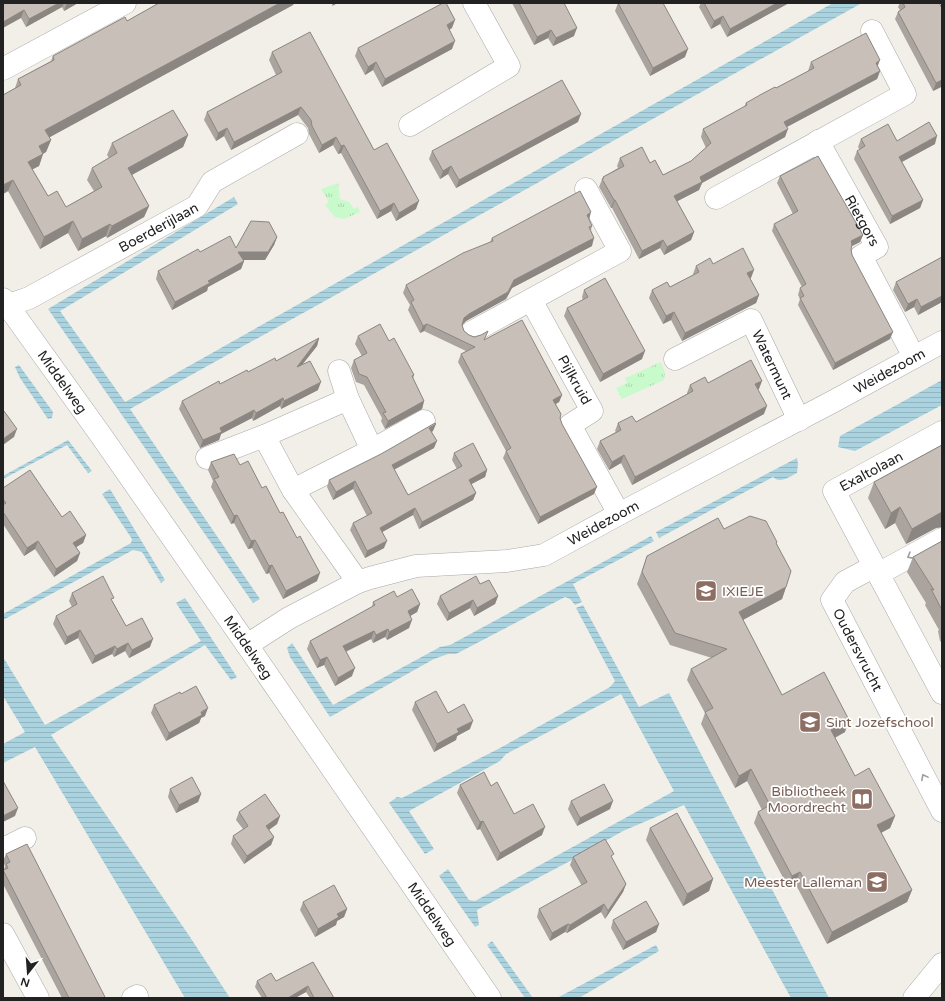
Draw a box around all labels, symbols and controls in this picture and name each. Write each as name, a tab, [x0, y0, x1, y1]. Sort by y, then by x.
street label: Rietgors	[841, 192, 883, 250]
street label: Boerderijlaan	[116, 199, 201, 256]
street label: Watermunt	[748, 327, 796, 403]
street label: Weidezoom	[851, 345, 928, 398]
street label: Middelweg	[34, 347, 91, 417]
street label: Pijlkruid	[554, 352, 595, 408]
street label: Exaltolaan	[837, 448, 906, 495]
street label: Weidezoom	[565, 497, 642, 549]
one-way arrow	[907, 552, 914, 559]
school or university icon: IXIEJE	[693, 578, 719, 604]
place label: IXIEJE	[722, 583, 764, 600]
street label: Oudersvrucht	[829, 606, 886, 695]
street label: Middelweg	[220, 612, 276, 683]
school or university icon: Sint Jozefschool	[797, 709, 823, 735]
place label: Sint Jozefschool	[826, 714, 934, 731]
one-way arrow	[921, 773, 929, 781]
place label: Bibliotheek Moordrecht	[767, 783, 847, 816]
library icon: Bibliotheek Moordrecht	[849, 786, 875, 812]
school or university icon: Meester Lalleman	[864, 869, 890, 895]
place label: Meester Lalleman	[744, 874, 862, 891]
street label: Middelweg	[404, 879, 460, 950]
north arrow	[8, 953, 48, 993]
text: N	[19, 975, 31, 990]

